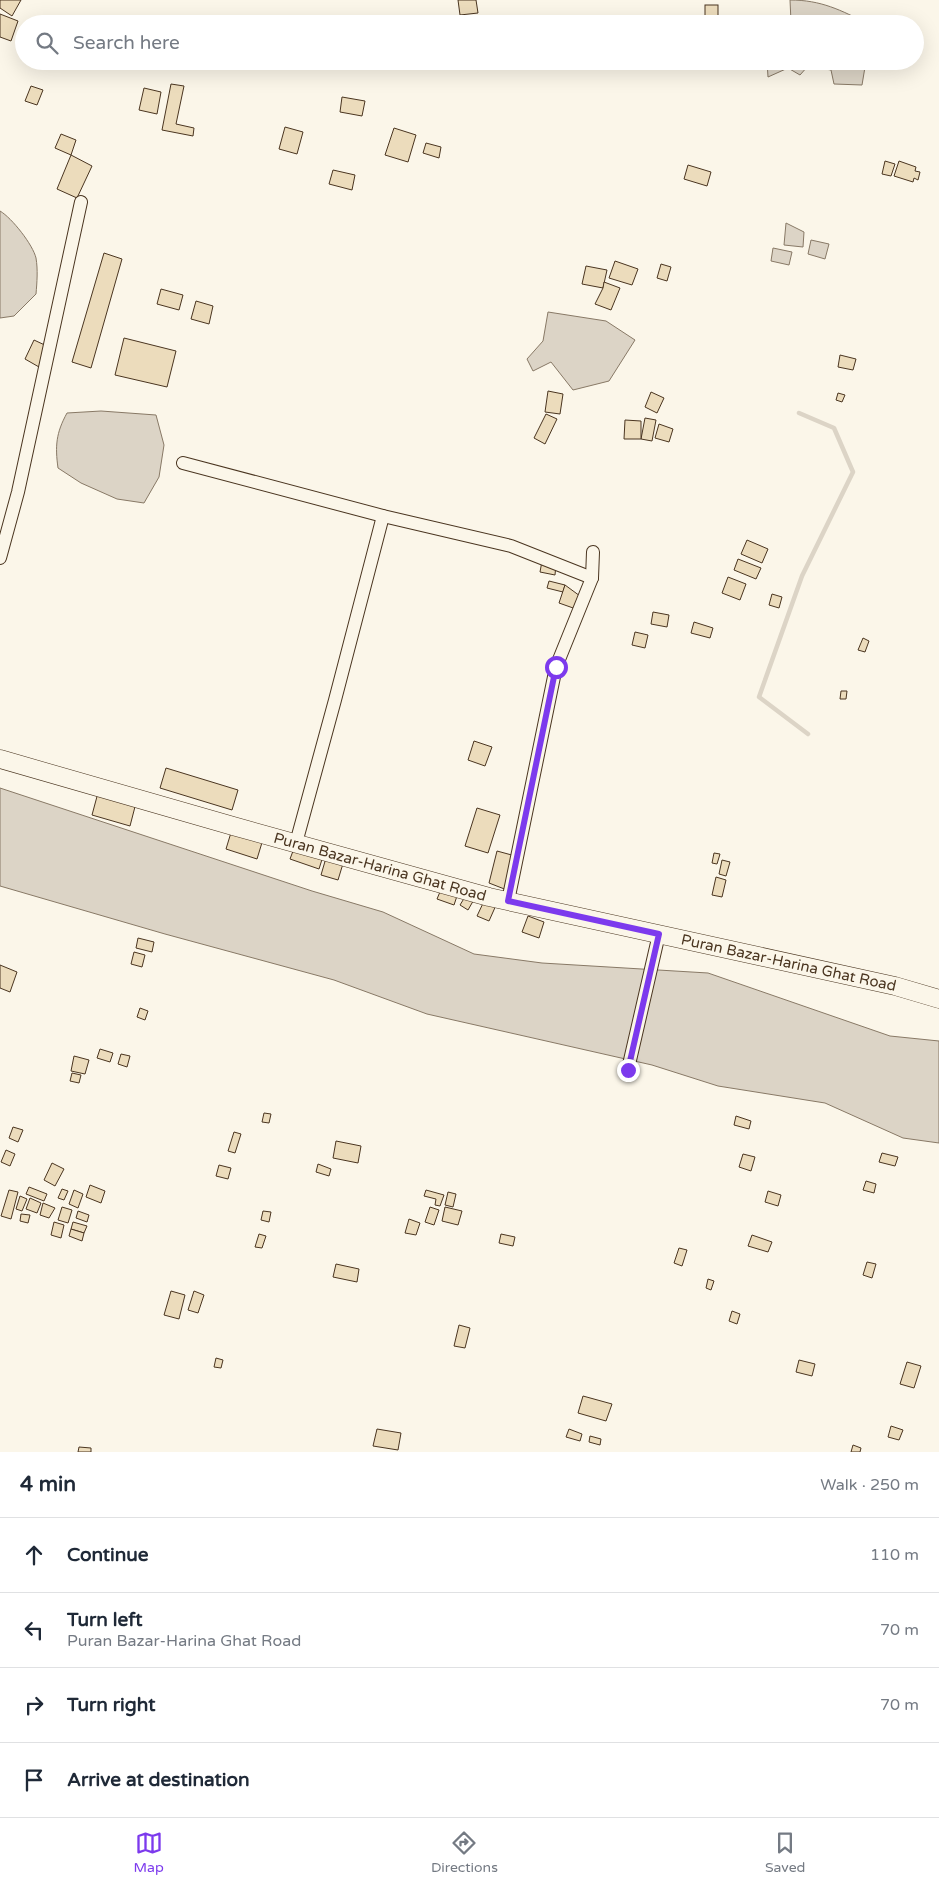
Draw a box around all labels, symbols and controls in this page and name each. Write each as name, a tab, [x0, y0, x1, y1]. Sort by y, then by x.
search box	[15, 15, 924, 70]
icon: search	[33, 29, 61, 57]
text: Search here	[73, 32, 180, 54]
route start	[545, 656, 568, 679]
street label: Puran Bazar-Harina Ghat Road	[272, 829, 488, 905]
street label: Puran Bazar-Harina Ghat Road	[679, 930, 898, 995]
route end	[617, 1059, 640, 1082]
text: 4 min	[20, 1472, 76, 1497]
text: Walk · 250 m	[820, 1475, 919, 1495]
icon: ahead	[20, 1541, 48, 1569]
text: Continue	[67, 1544, 149, 1566]
text: 110 m	[870, 1545, 919, 1565]
text: Turn left	[67, 1609, 143, 1631]
icon: left	[20, 1616, 48, 1644]
text: 70 m	[880, 1620, 919, 1640]
text: Puran Bazar-Harina Ghat Road	[67, 1631, 301, 1651]
icon: right	[20, 1691, 48, 1719]
text: Turn right	[67, 1694, 155, 1716]
text: 70 m	[880, 1695, 919, 1715]
icon: arrive	[20, 1766, 48, 1794]
text: Arrive at destination	[67, 1769, 250, 1791]
tab: Map	[134, 1829, 164, 1876]
tab: Directions	[431, 1829, 498, 1876]
tab: Saved	[765, 1829, 805, 1876]

